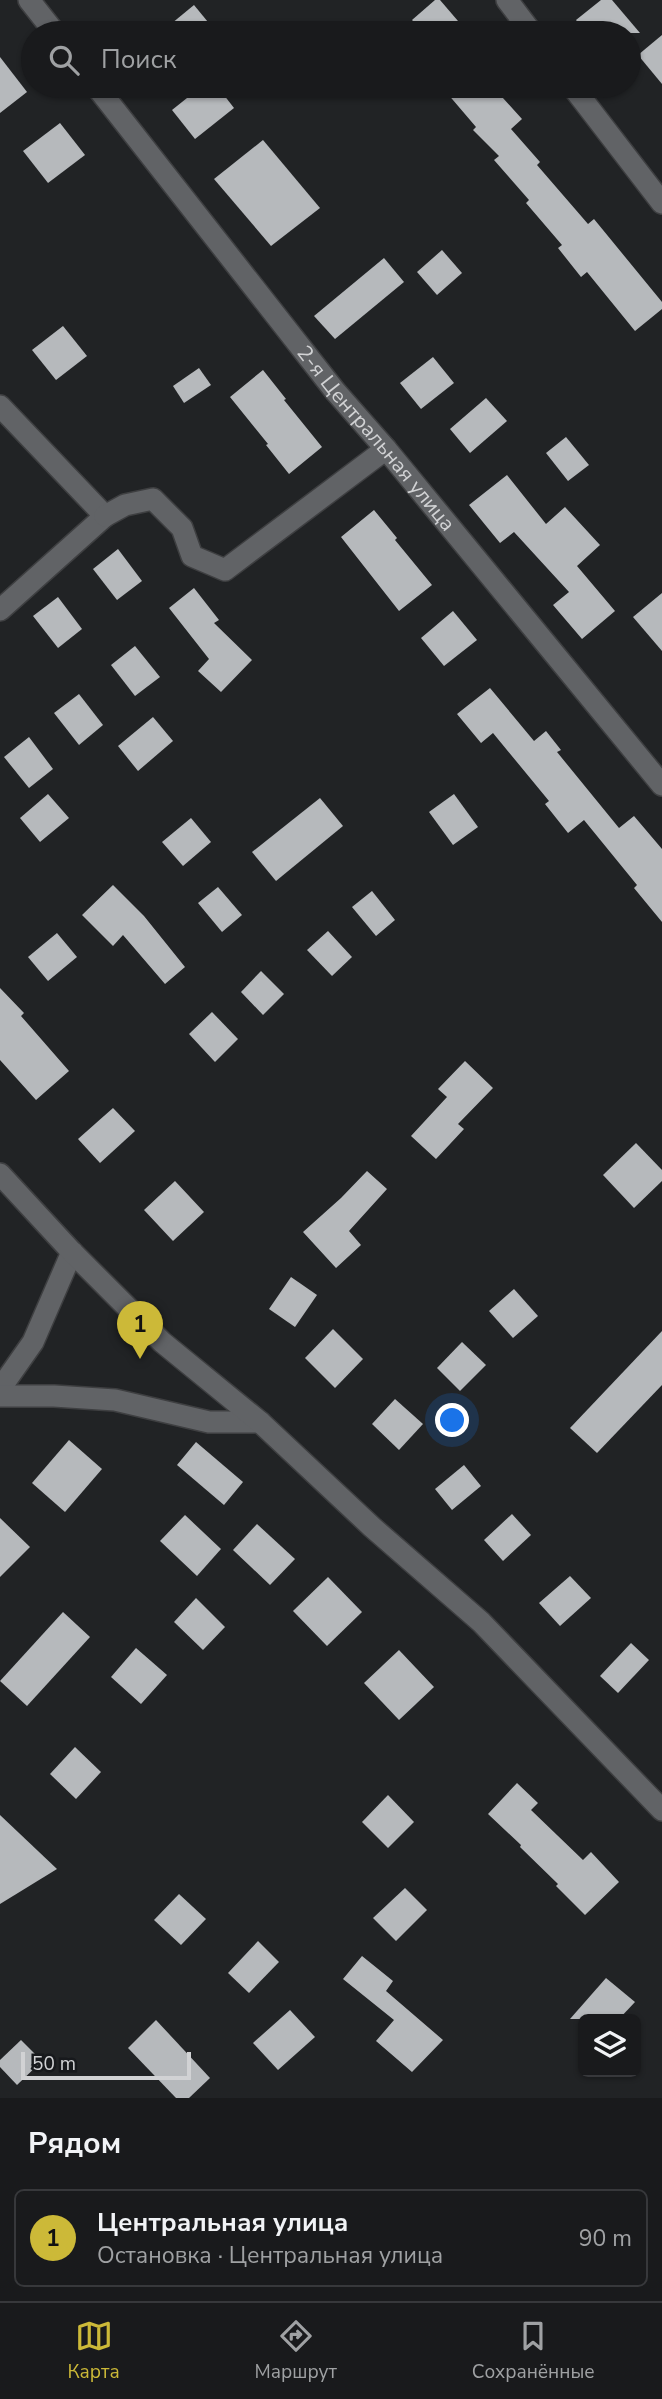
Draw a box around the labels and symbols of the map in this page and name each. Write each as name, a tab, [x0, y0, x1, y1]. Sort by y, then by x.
street label: 2-я Центральная улица	[290, 339, 462, 537]
pin: 1	[117, 1301, 163, 1359]
your location	[435, 1403, 469, 1437]
scale bar	[21, 2049, 191, 2081]

